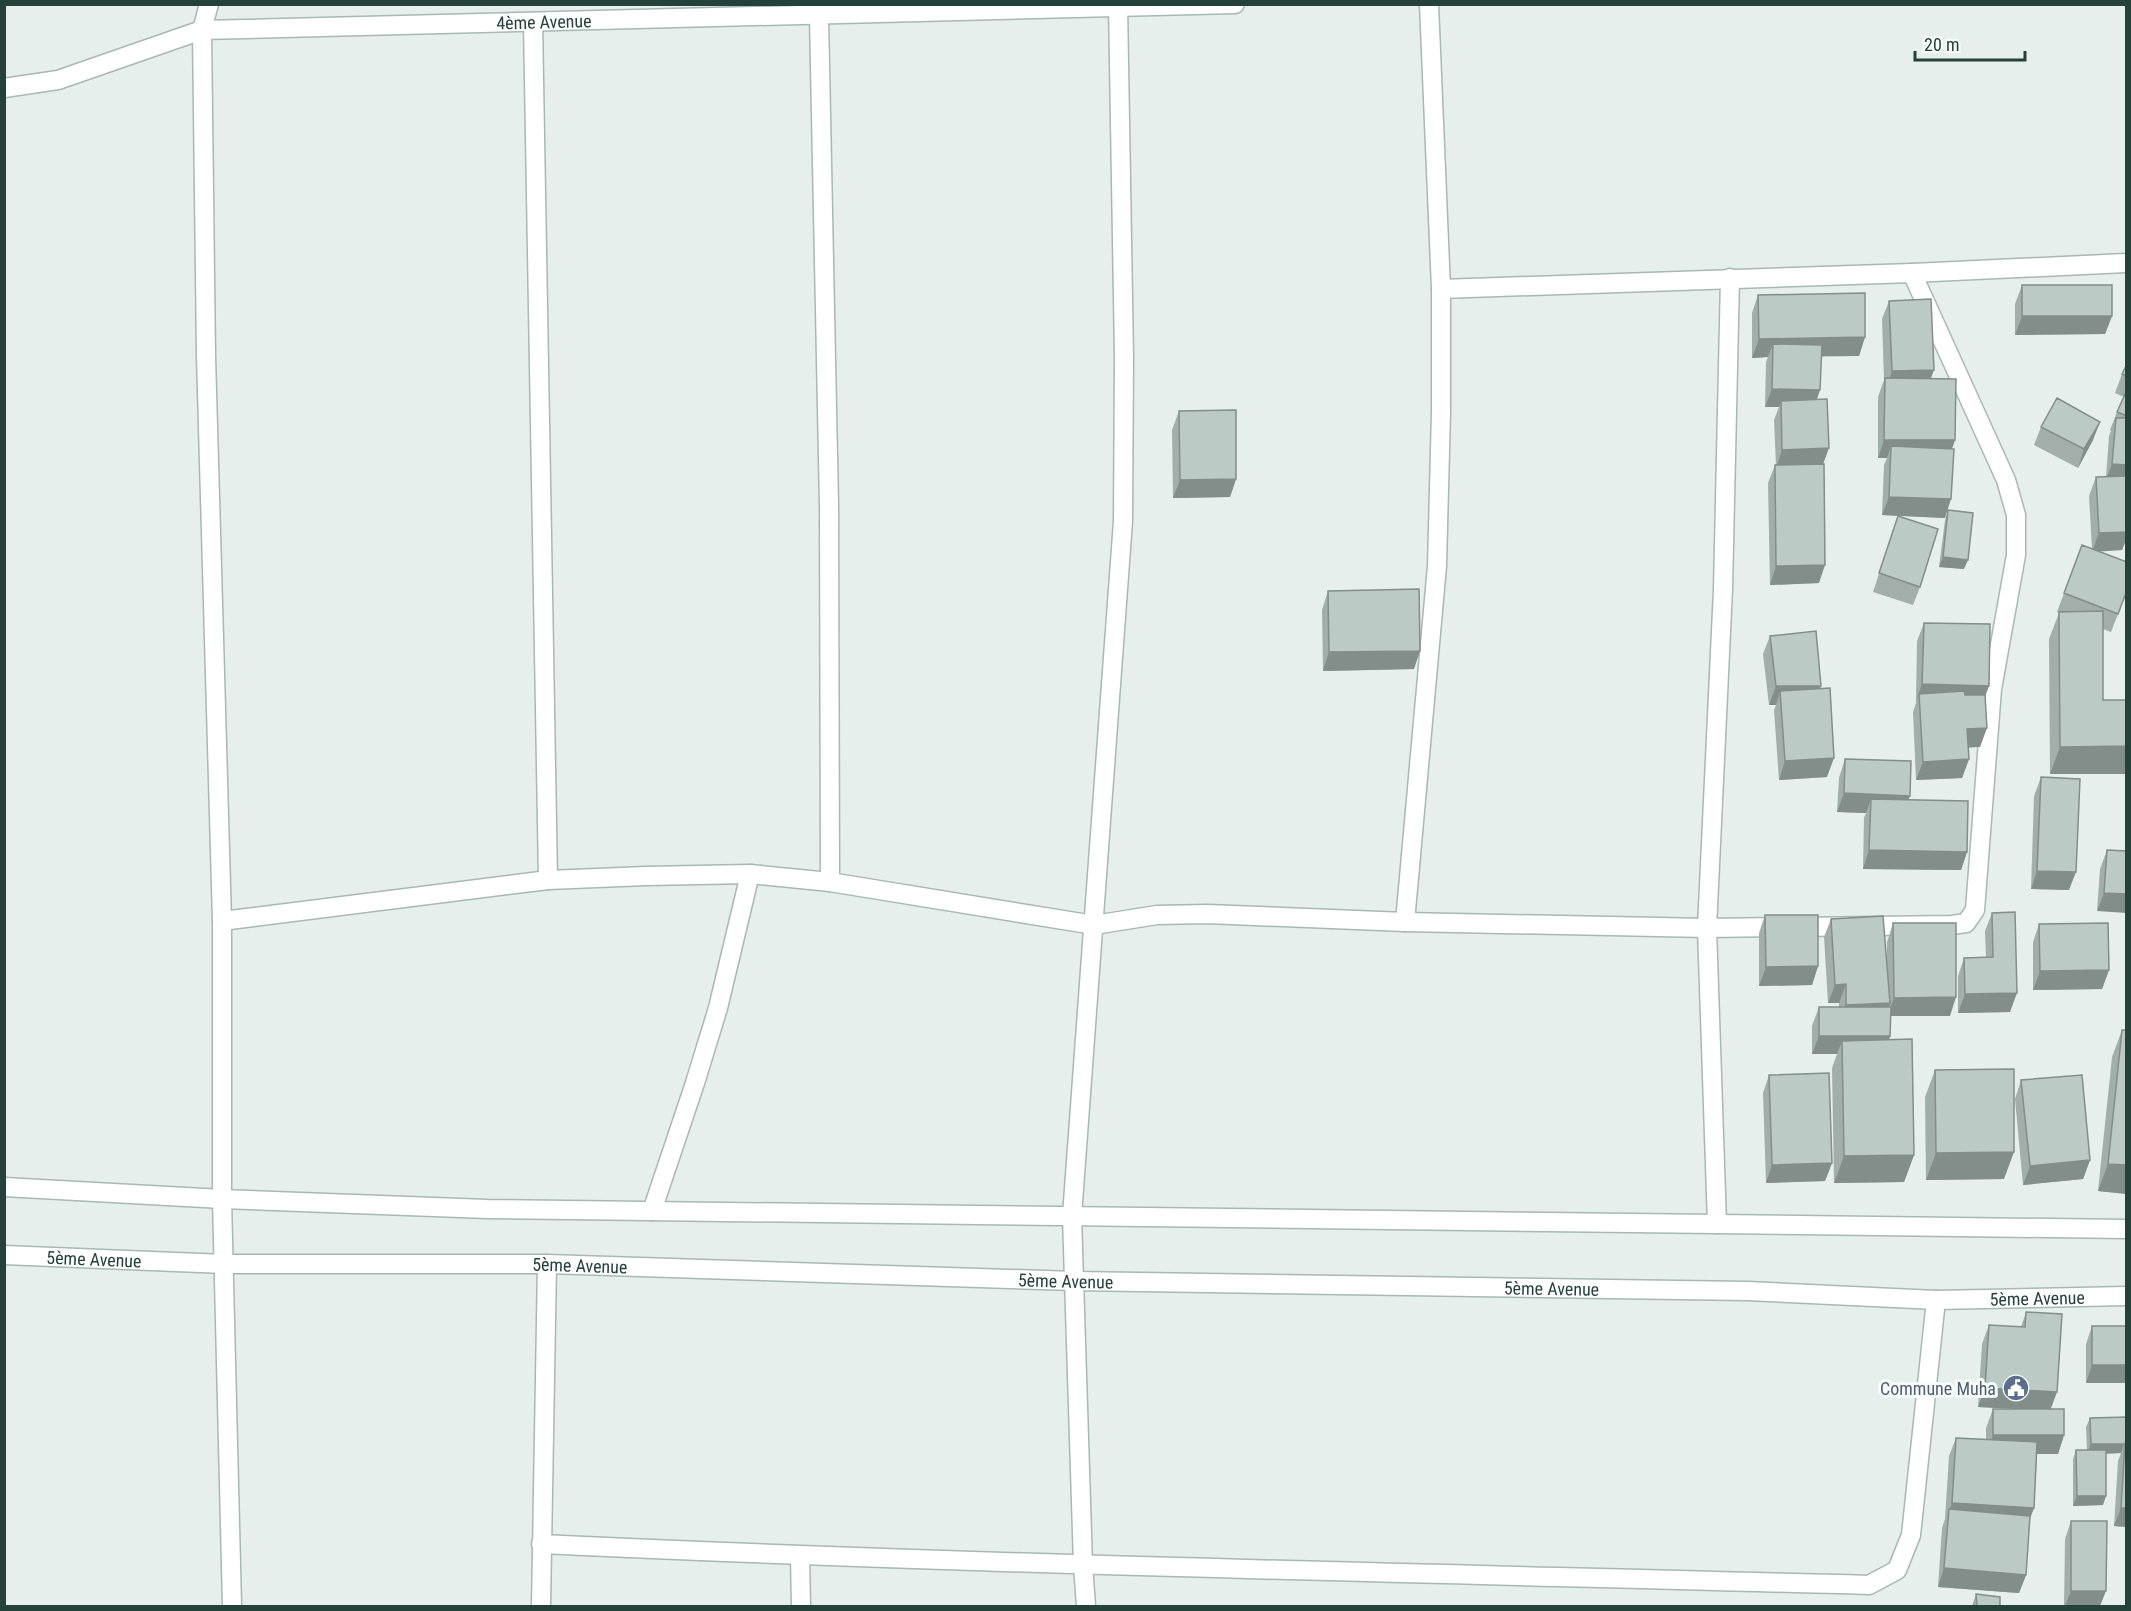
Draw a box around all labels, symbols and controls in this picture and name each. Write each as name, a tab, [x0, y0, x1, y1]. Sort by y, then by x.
street label: 4ème Avenue	[496, 10, 592, 33]
scale bar	[1915, 24, 2024, 62]
text: 20 m	[1924, 34, 1959, 55]
street label: 5ème Avenue	[46, 1246, 142, 1271]
street label: 5ème Avenue	[532, 1254, 628, 1277]
street label: 5ème Avenue	[1018, 1269, 1113, 1292]
street label: 5ème Avenue	[1504, 1277, 1599, 1299]
street label: 5ème Avenue	[1989, 1286, 2085, 1309]
public building icon: Commune Muha	[2001, 1373, 2031, 1403]
place label: Commune Muha	[1880, 1378, 1996, 1399]

